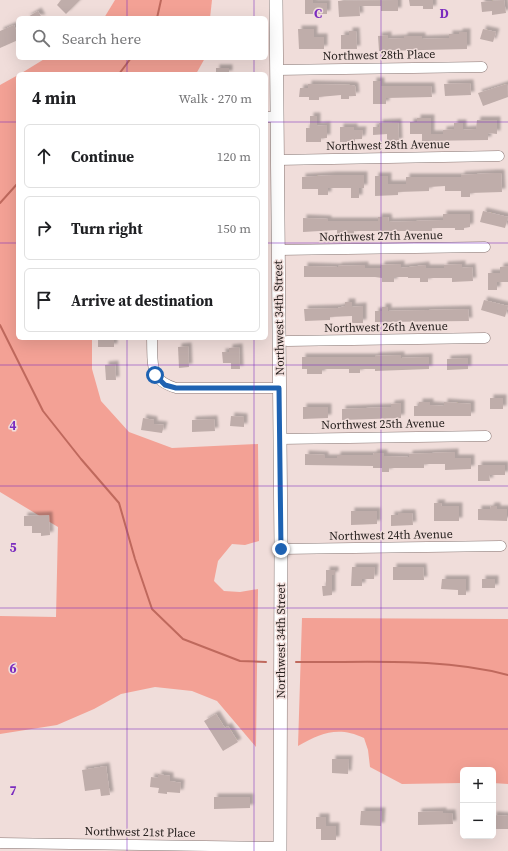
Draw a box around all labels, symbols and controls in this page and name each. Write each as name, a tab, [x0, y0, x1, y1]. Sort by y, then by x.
text: C	[314, 5, 322, 22]
text: D	[439, 5, 449, 22]
search box	[16, 16, 268, 60]
icon: search	[30, 27, 52, 49]
text: Search here	[62, 28, 141, 49]
street label: Northwest 28th Place	[322, 46, 436, 64]
text: 4 min	[32, 86, 76, 110]
text: Walk · 270 m	[179, 90, 252, 107]
street label: Northwest 28th Avenue	[326, 136, 450, 154]
icon: ahead	[33, 145, 55, 167]
text: Continue	[71, 146, 134, 167]
text: 120 m	[217, 148, 251, 165]
icon: right	[33, 217, 55, 239]
text: Turn right	[71, 218, 143, 239]
text: 150 m	[217, 220, 251, 237]
street label: Northwest 27th Avenue	[319, 227, 443, 245]
street label: Northwest 34th Street	[270, 260, 288, 376]
icon: arrive	[33, 289, 55, 311]
text: Arrive at destination	[71, 290, 213, 311]
street label: Northwest 26th Avenue	[324, 318, 448, 336]
route start	[146, 366, 164, 384]
street label: Northwest 25th Avenue	[321, 415, 445, 433]
text: 4	[9, 417, 17, 434]
street label: Northwest 24th Avenue	[329, 526, 453, 544]
text: 5	[9, 539, 17, 556]
route end	[272, 540, 290, 558]
street label: Northwest 34th Street	[273, 583, 289, 699]
text: 6	[9, 660, 17, 677]
map controls	[460, 767, 496, 839]
button: +	[460, 767, 496, 803]
text: 7	[9, 782, 17, 799]
button: −	[460, 803, 496, 839]
street label: Northwest 21st Place	[84, 823, 196, 841]

